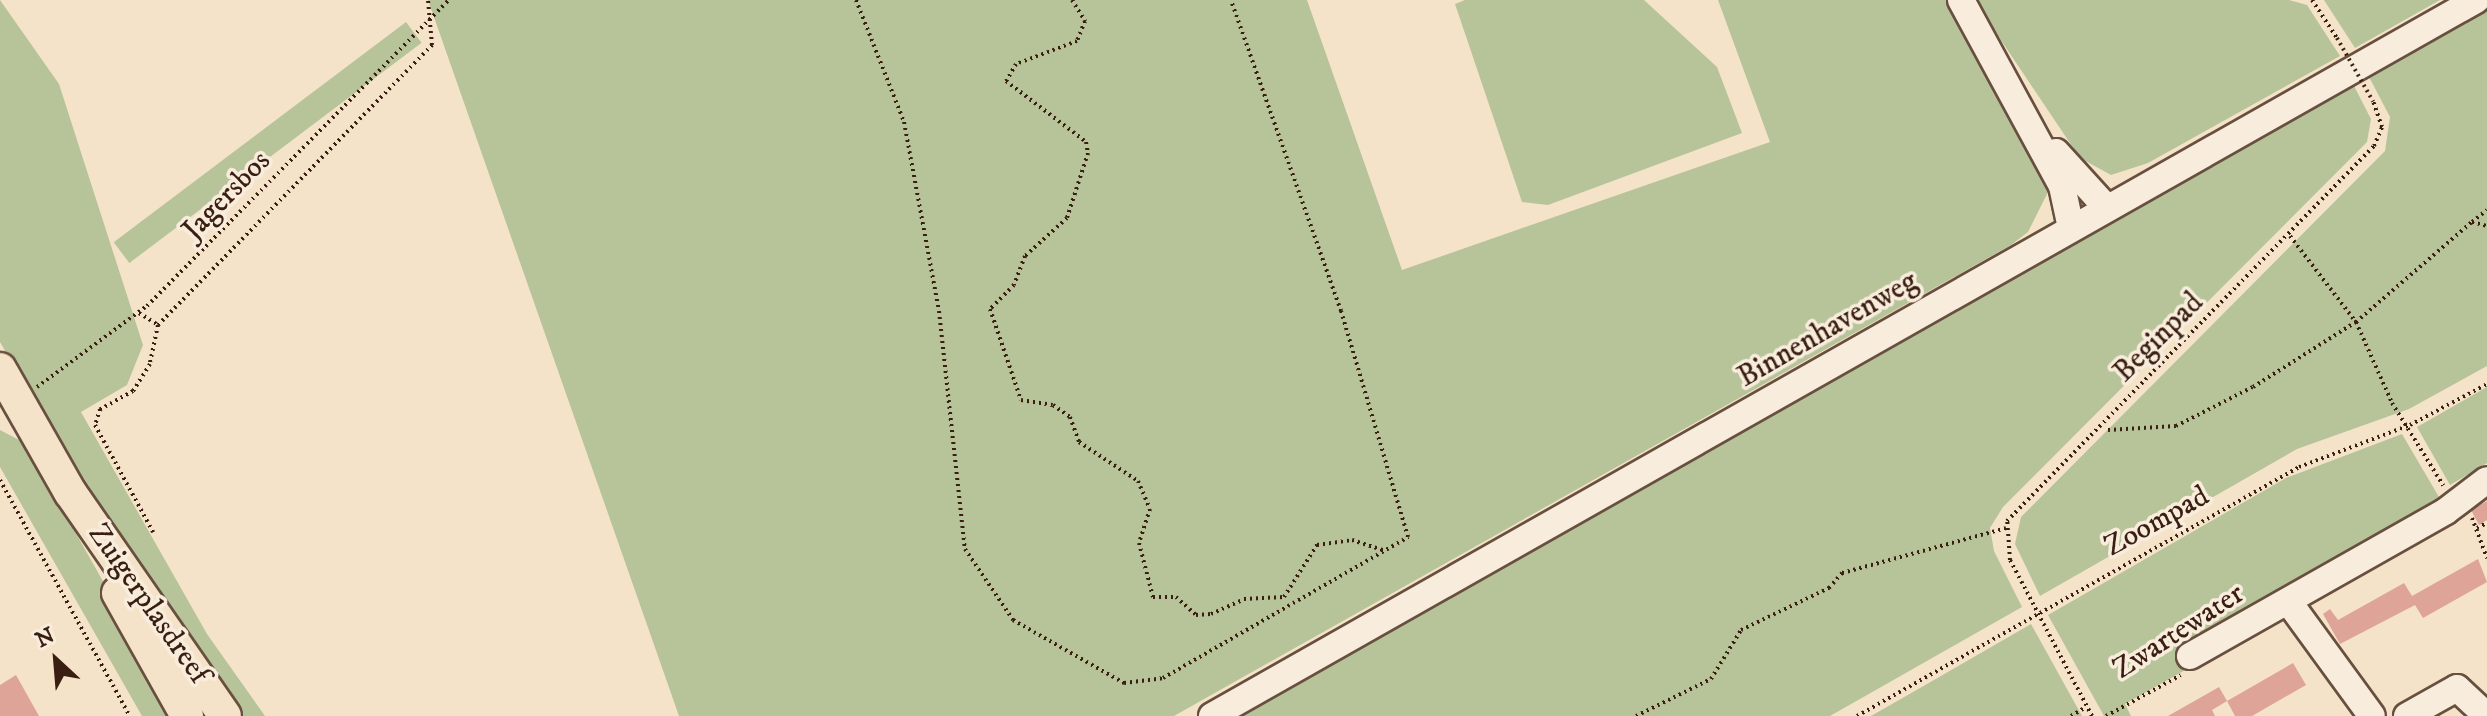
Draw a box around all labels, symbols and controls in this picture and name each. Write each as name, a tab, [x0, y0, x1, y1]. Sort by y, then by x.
street label: Jagersbos	[176, 144, 278, 248]
street label: Binnenhavenweg	[1732, 264, 1924, 396]
street label: Beginpad	[2107, 286, 2211, 390]
street label: Zoompad	[2099, 479, 2215, 565]
street label: Zuigerplasdreef	[80, 517, 216, 691]
street label: Zwartewater	[2107, 576, 2251, 688]
north arrow	[16, 620, 96, 700]
text: N	[31, 622, 59, 654]

